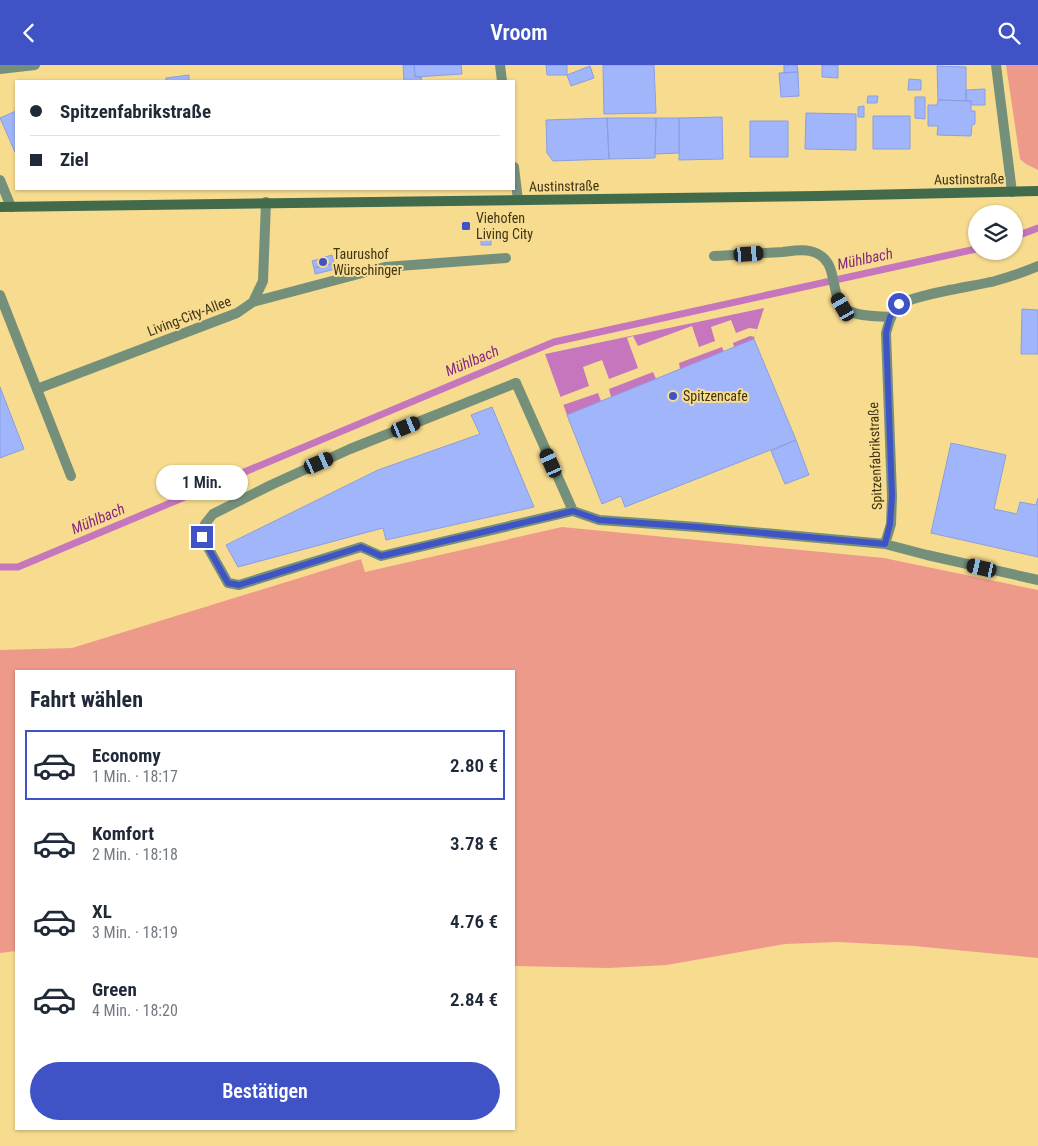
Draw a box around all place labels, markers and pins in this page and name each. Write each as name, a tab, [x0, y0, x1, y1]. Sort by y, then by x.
place label: Viehofen Living City	[476, 210, 533, 242]
marker: Viehofen Living City	[460, 220, 472, 232]
place label: Taurushof Würschinger	[333, 246, 402, 278]
marker: Taurushof Würschinger	[317, 256, 329, 268]
place label: Spitzencafe	[683, 388, 748, 404]
marker: Spitzencafe	[667, 390, 679, 402]

